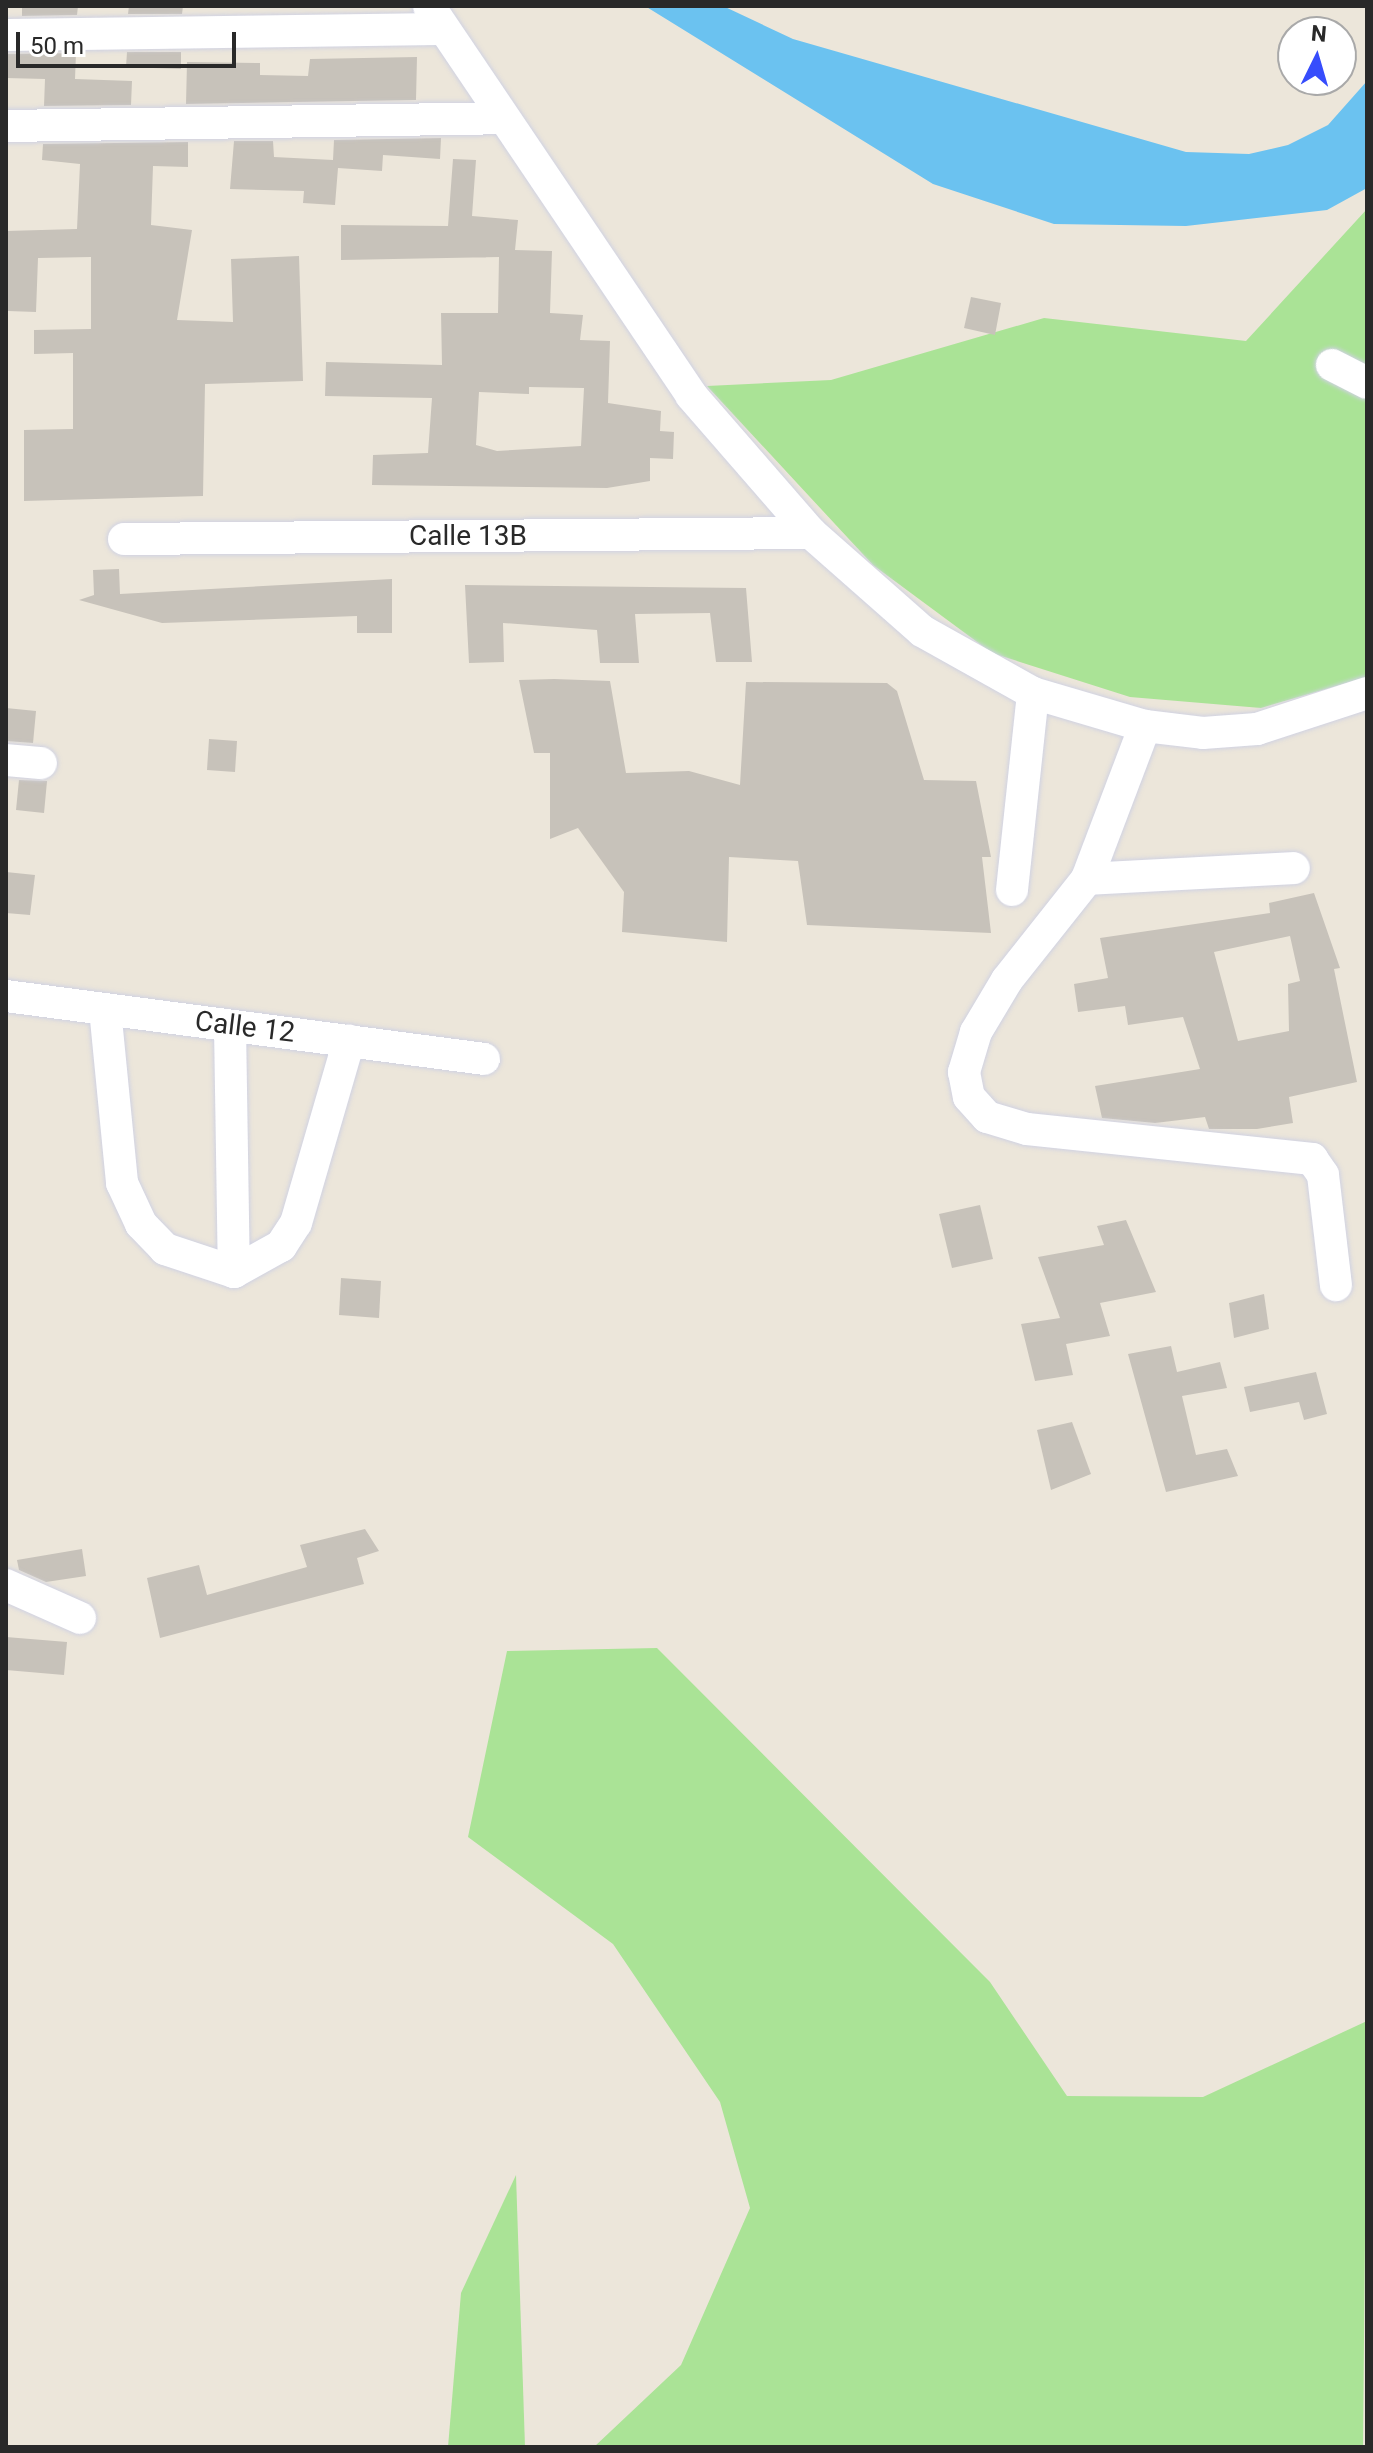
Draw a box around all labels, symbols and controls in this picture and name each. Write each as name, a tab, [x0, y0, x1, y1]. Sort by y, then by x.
scale bar	[20, 16, 240, 66]
north arrow	[1277, 16, 1357, 96]
text: N	[1310, 20, 1328, 47]
text: 50 m	[30, 32, 84, 60]
street label: Calle 13B	[409, 519, 527, 553]
street label: Calle 12	[193, 1004, 297, 1050]

